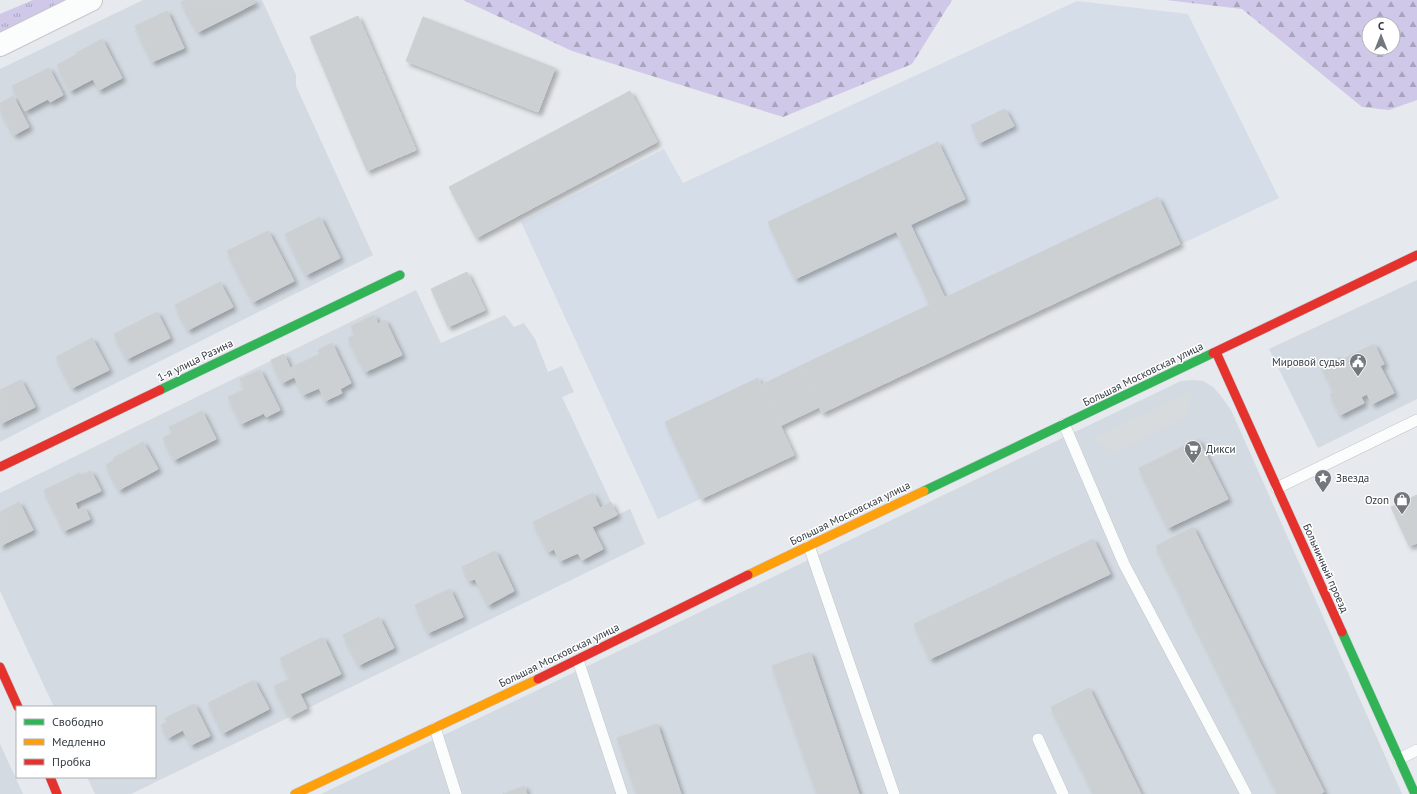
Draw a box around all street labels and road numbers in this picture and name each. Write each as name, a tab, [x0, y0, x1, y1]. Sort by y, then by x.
street label: 1-я улица Разина	[155, 336, 235, 384]
street label: Большая Московская улица	[1081, 339, 1205, 409]
street label: Большая Московская улица	[788, 478, 912, 548]
street label: Больничный проезд	[1300, 521, 1352, 615]
street label: Большая Московская улица	[497, 620, 621, 690]

